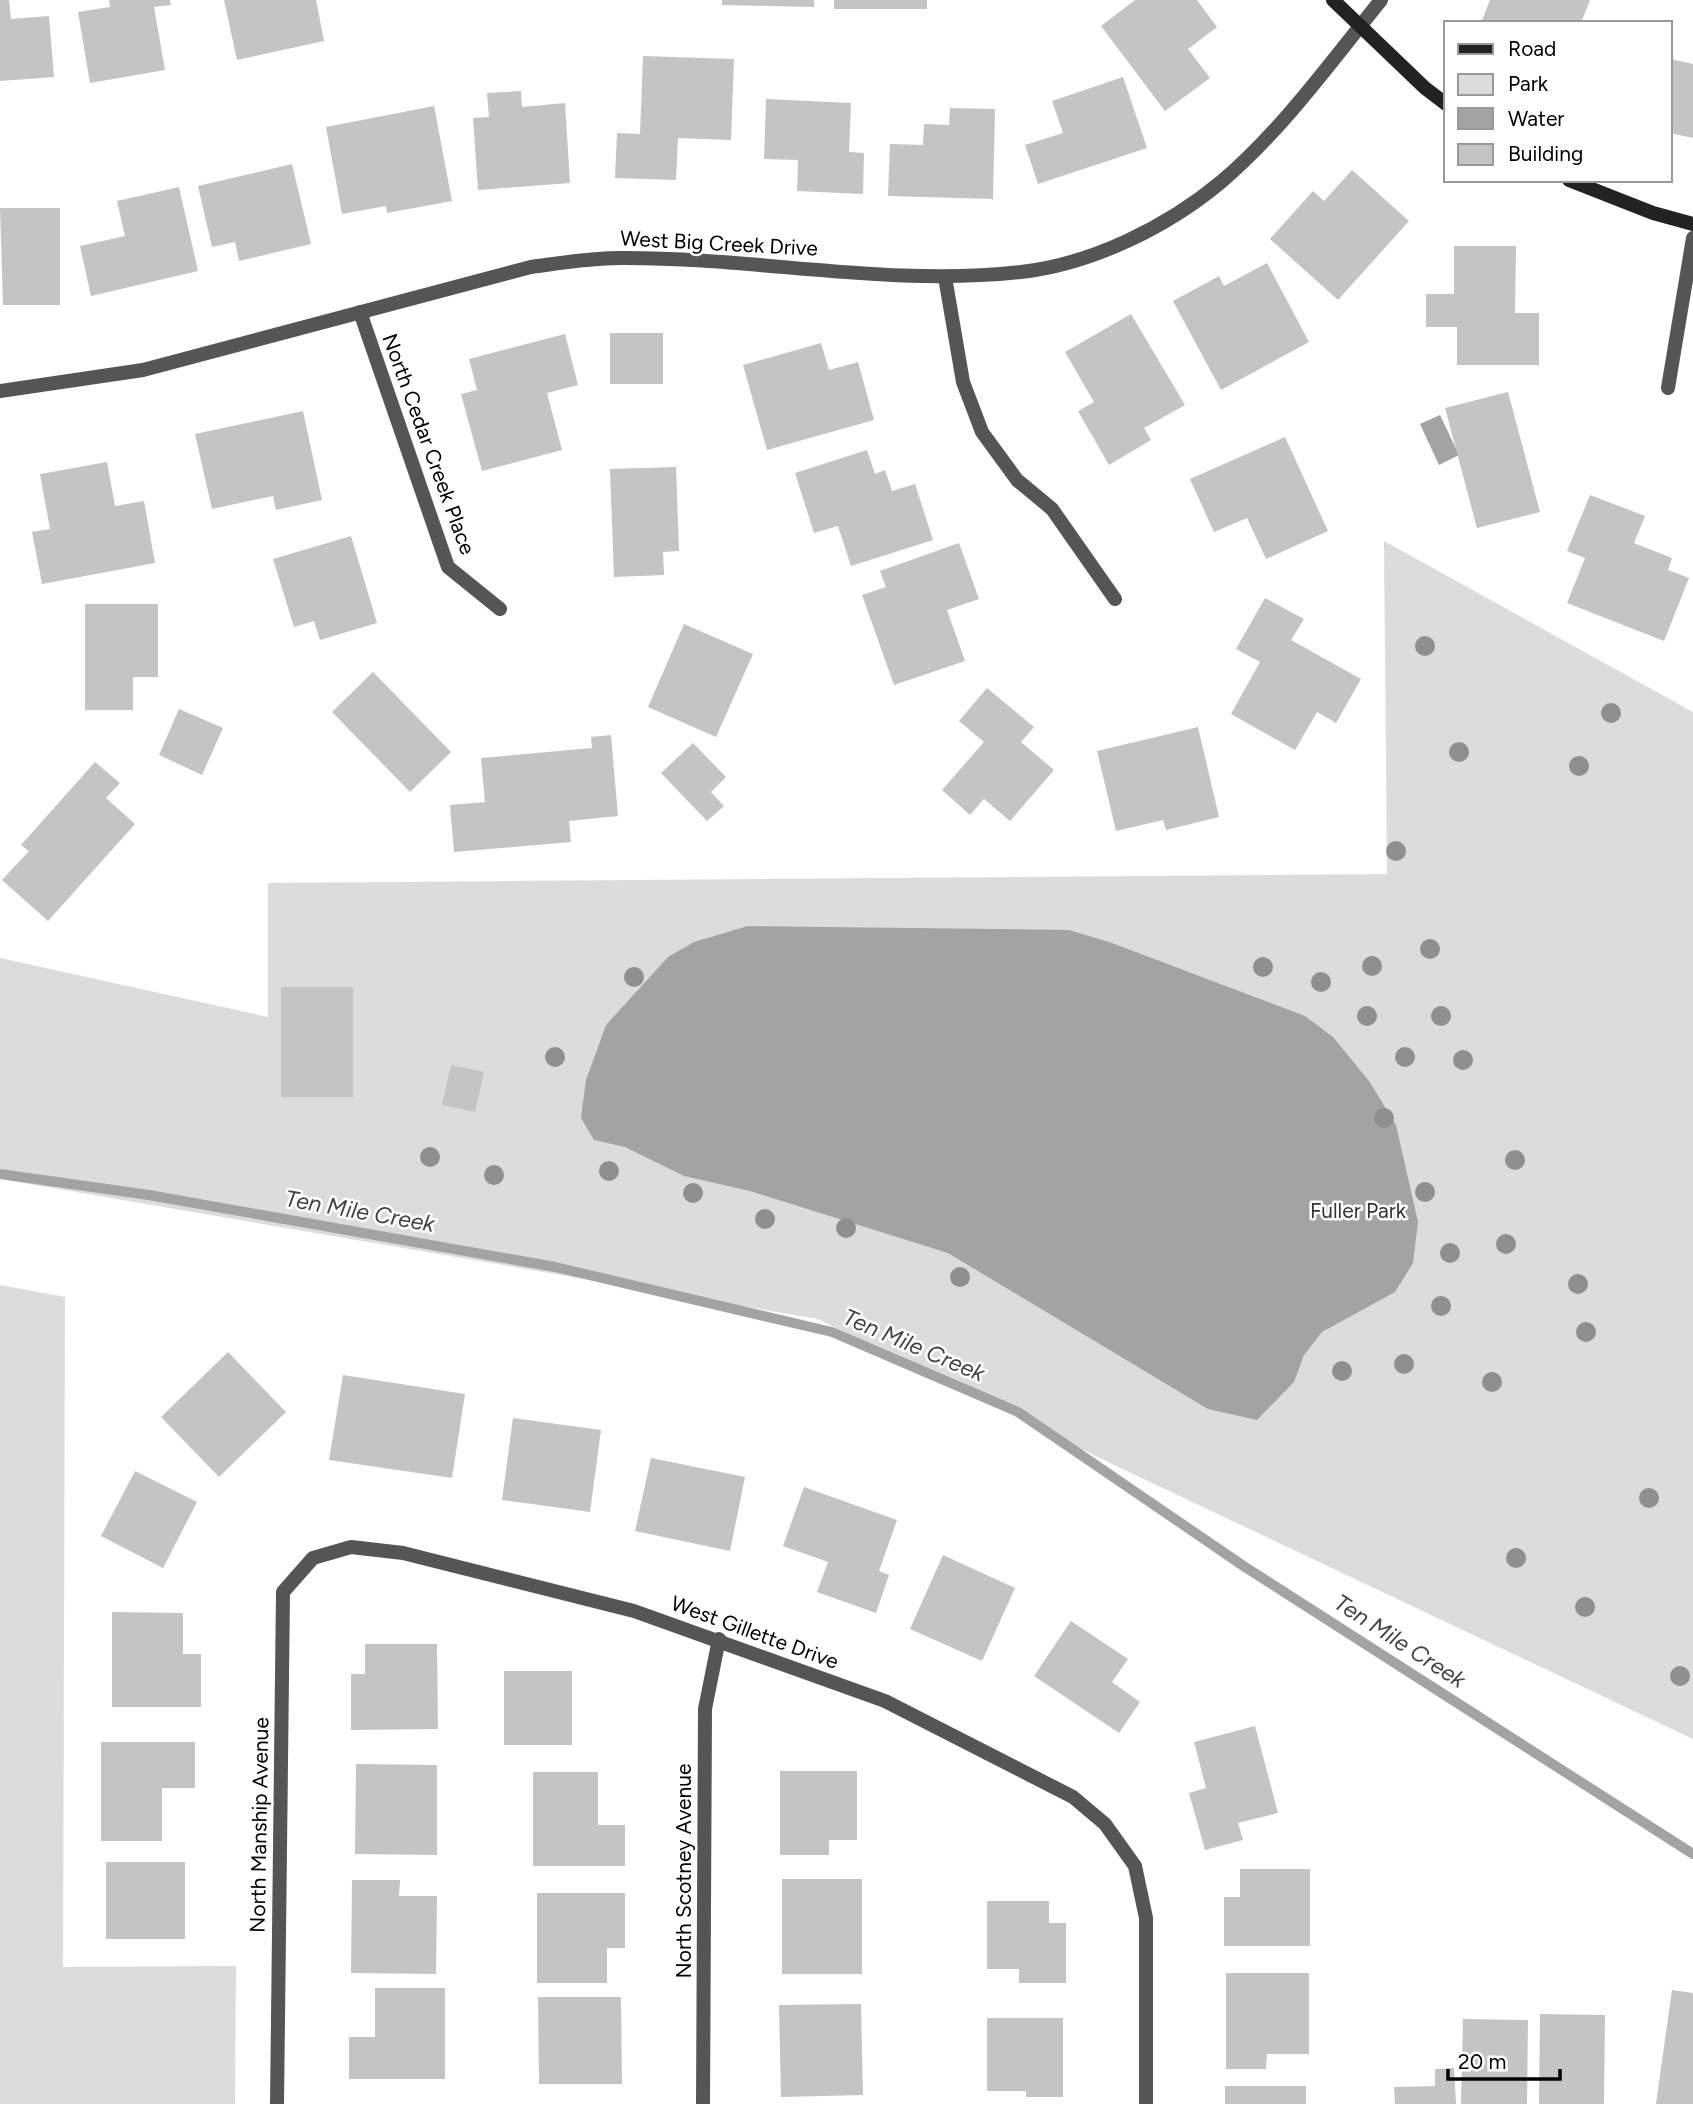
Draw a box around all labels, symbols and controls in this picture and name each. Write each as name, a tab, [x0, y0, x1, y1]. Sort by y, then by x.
legend	[1444, 21, 1672, 182]
text: Road	[1508, 36, 1556, 61]
text: Park	[1508, 71, 1549, 96]
text: Water	[1508, 106, 1564, 131]
text: Building	[1508, 141, 1583, 166]
street label: West Big Creek Drive	[619, 225, 819, 261]
street label: North Cedar Creek Place	[377, 330, 481, 558]
water label: Ten Mile Creek	[283, 1184, 438, 1238]
park label: Fuller Park	[1310, 1198, 1407, 1223]
water label: Ten Mile Creek	[839, 1303, 990, 1388]
water label: Ten Mile Creek	[1329, 1588, 1472, 1694]
street label: West Gillette Drive	[668, 1590, 842, 1674]
street label: North Manship Avenue	[245, 1717, 273, 1933]
street label: North Scotney Avenue	[671, 1764, 696, 1978]
scale bar	[1448, 2038, 1560, 2082]
text: 20 m	[1458, 2049, 1506, 2074]

